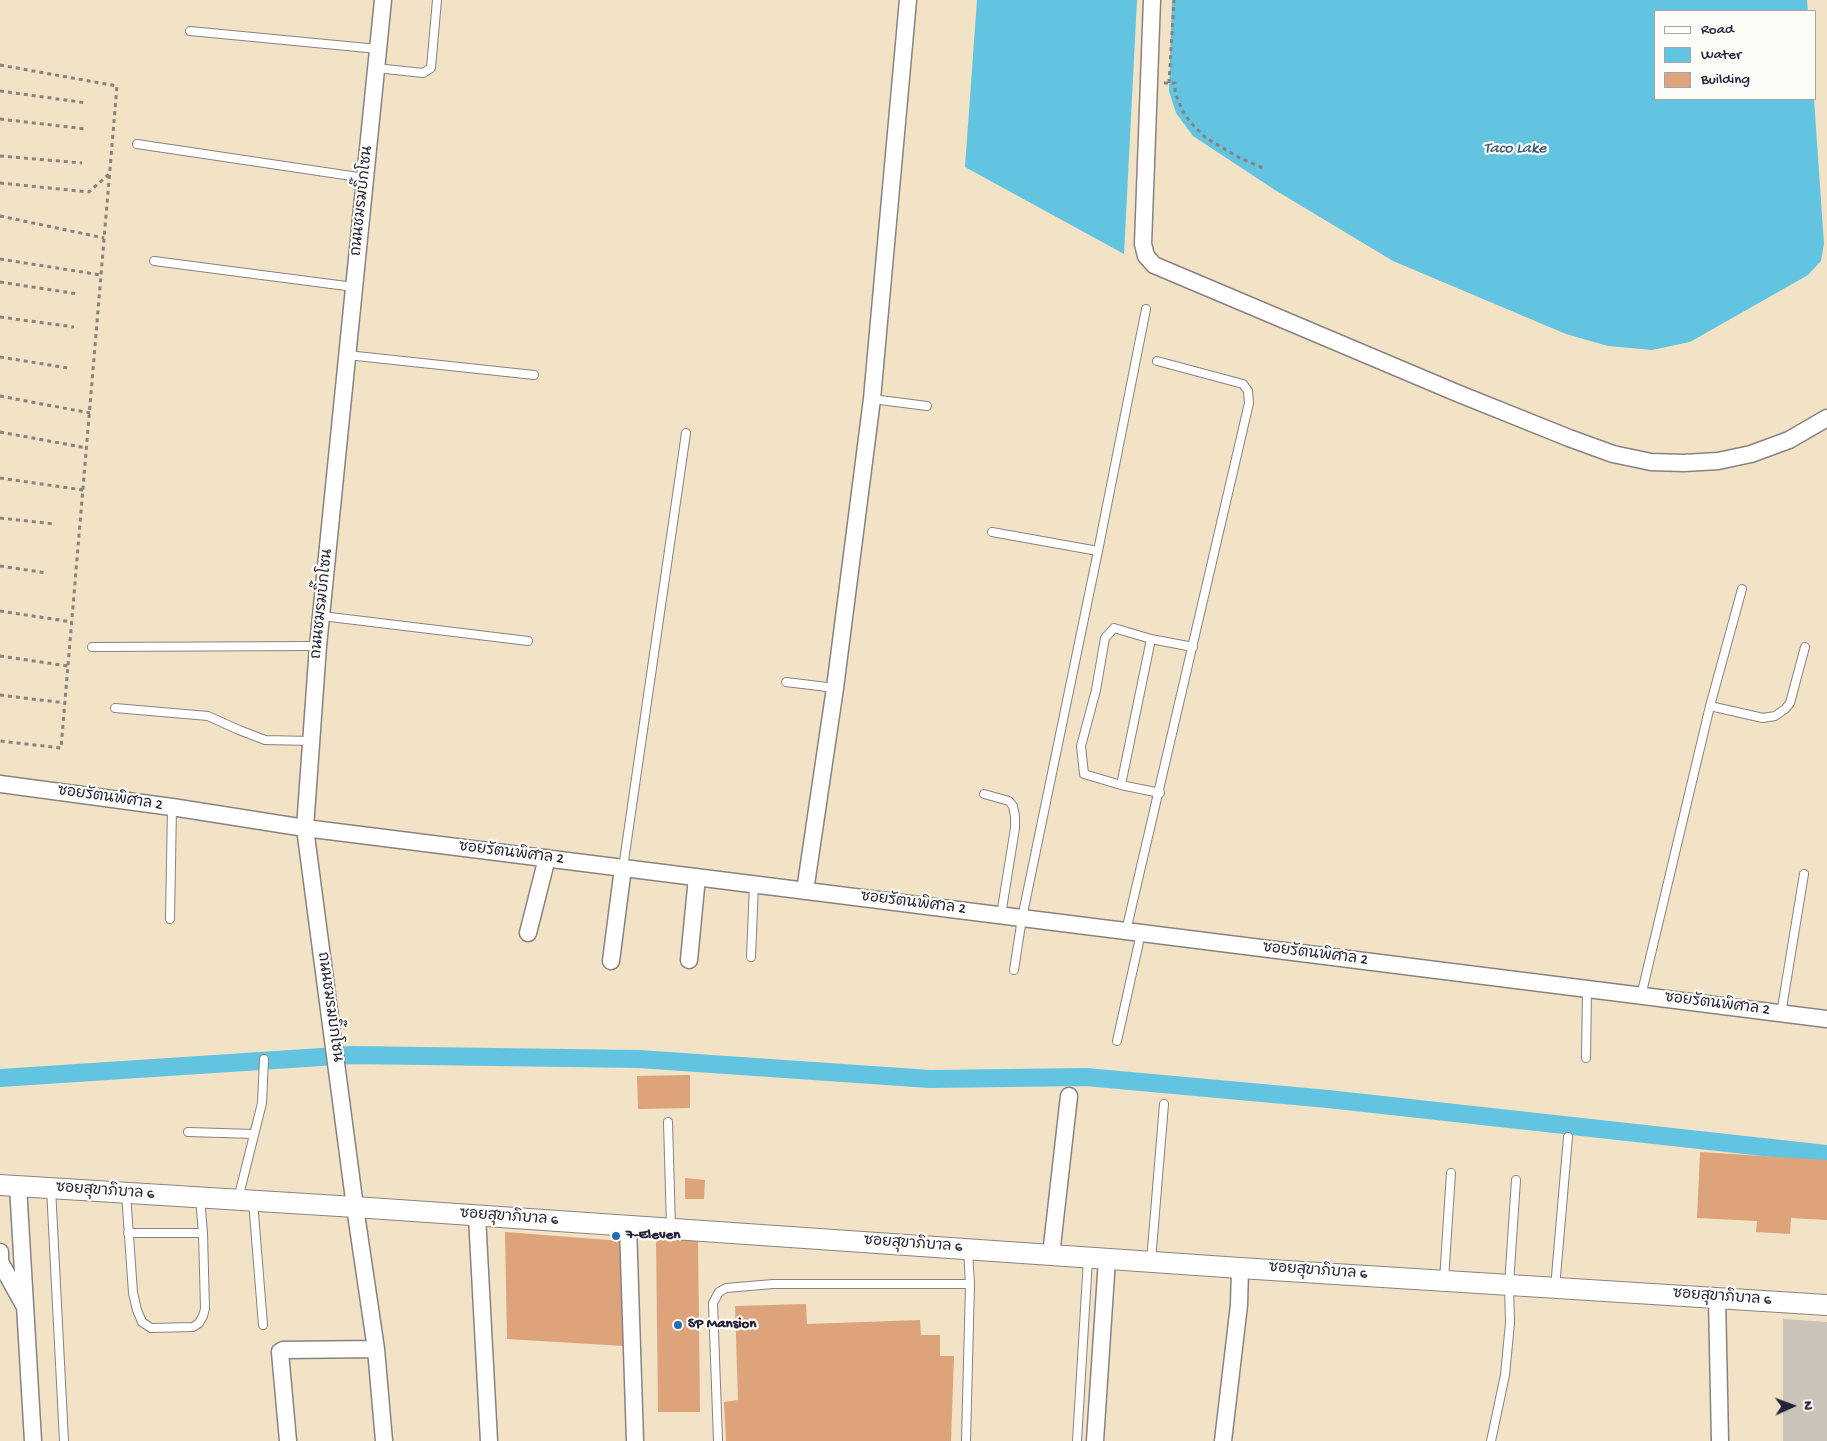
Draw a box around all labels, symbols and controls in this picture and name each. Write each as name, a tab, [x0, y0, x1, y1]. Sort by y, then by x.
legend	[1654, 10, 1817, 100]
text: Road	[1701, 21, 1734, 39]
text: Water	[1701, 46, 1741, 64]
text: Building	[1701, 71, 1750, 89]
water label: Taco Lake	[1484, 140, 1546, 160]
street label: ถนนชมรมบิ๊กโซน	[348, 145, 378, 257]
street label: ถนนชมรมบิ๊กโซน	[308, 548, 338, 660]
street label: ซอยรัตนพิศาล 2	[56, 783, 164, 815]
street label: ซอยรัตนพิศาล 2	[457, 839, 565, 869]
street label: ซอยรัตนพิศาล 2	[859, 889, 967, 919]
street label: ซอยรัตนพิศาล 2	[1261, 940, 1369, 970]
street label: ถนนชมรมบิ๊กโซน	[312, 951, 346, 1063]
street label: ซอยรัตนพิศาล 2	[1663, 990, 1771, 1020]
street label: ซอยสุขาภิบาล 6	[55, 1180, 155, 1204]
street label: ซอยสุขาภิบาล 6	[459, 1206, 559, 1230]
place label: 7-Eleven	[626, 1227, 680, 1245]
marker: 7-Eleven	[610, 1230, 622, 1242]
street label: ซอยสุขาภิบาล 6	[863, 1233, 963, 1257]
street label: ซอยสุขาภิบาล 6	[1268, 1260, 1368, 1284]
street label: ซอยสุขาภิบาล 6	[1672, 1286, 1772, 1310]
place label: SP Mansion	[688, 1316, 756, 1334]
marker: SP Mansion	[672, 1319, 684, 1331]
north arrow	[1767, 1381, 1817, 1431]
text: N	[1799, 1401, 1816, 1410]

